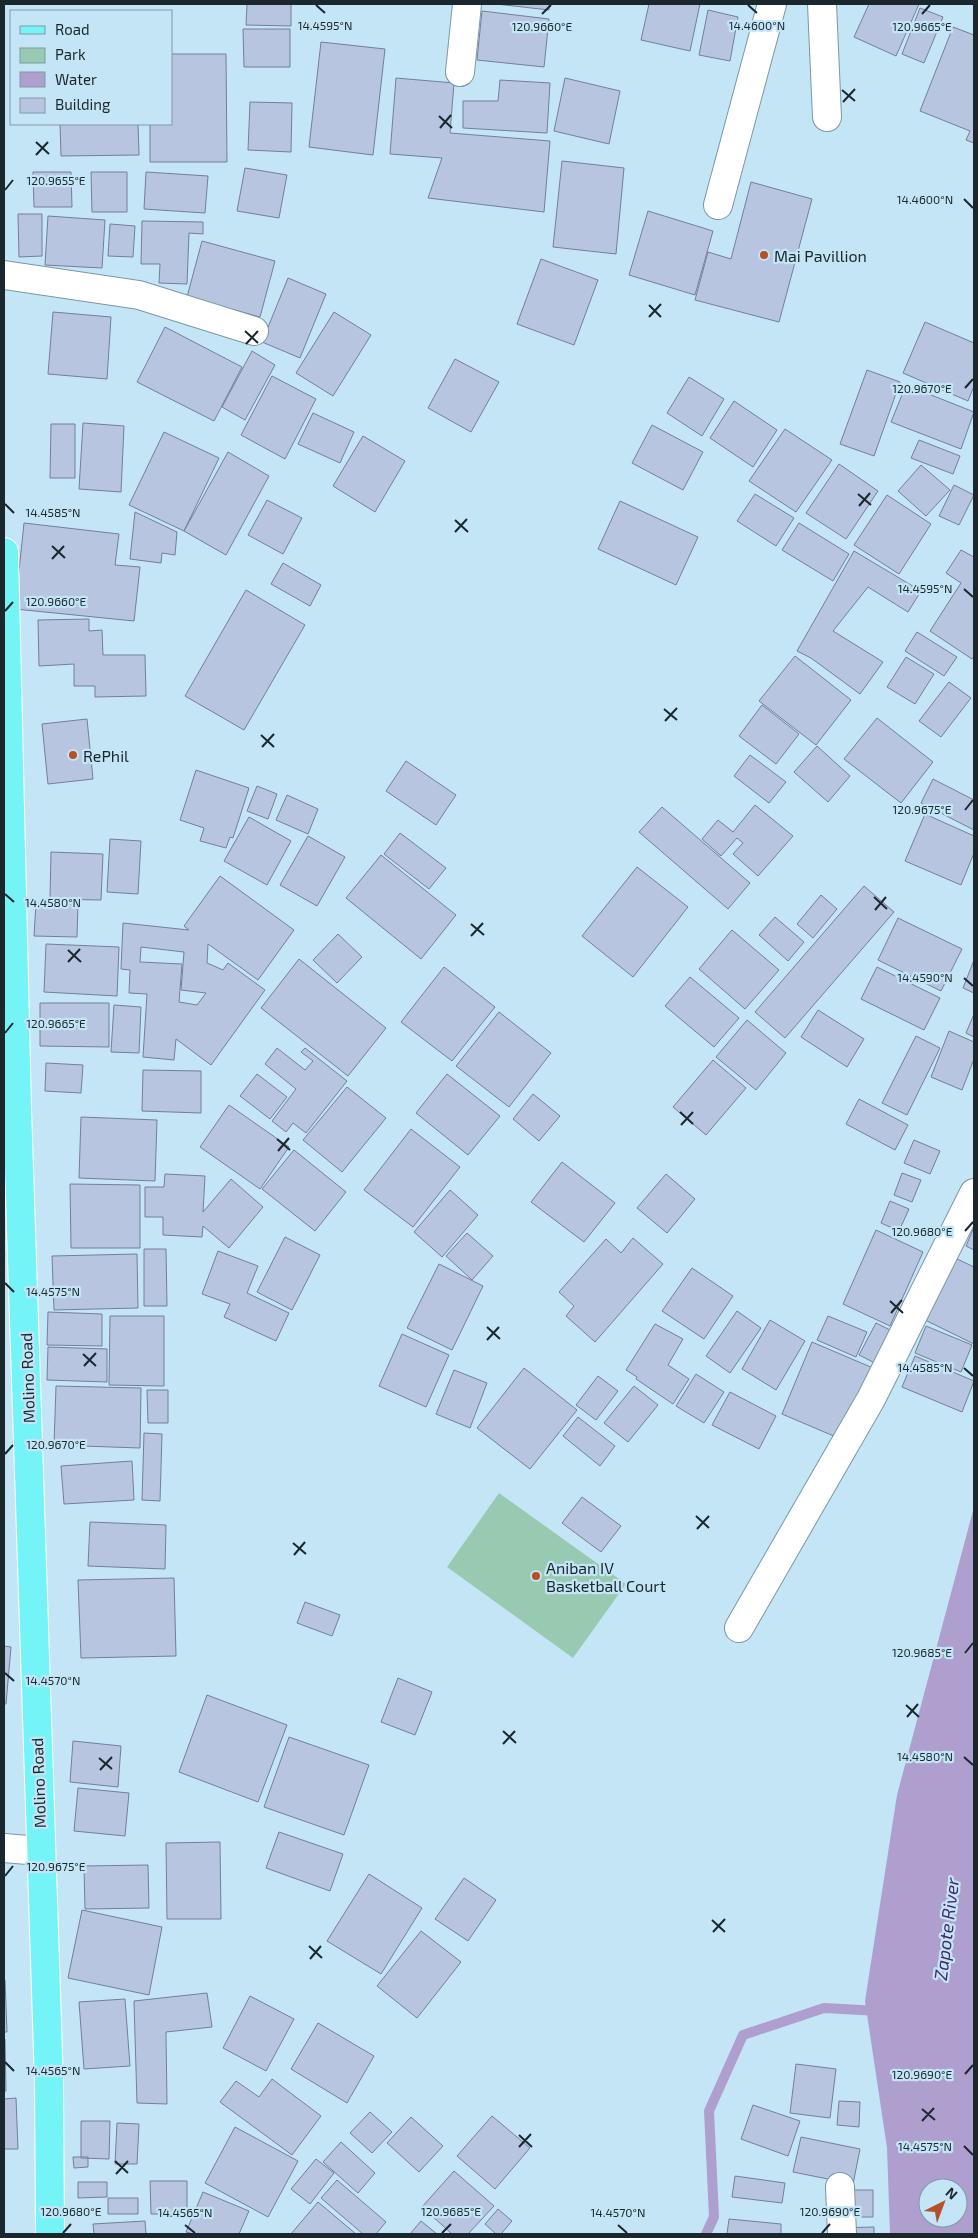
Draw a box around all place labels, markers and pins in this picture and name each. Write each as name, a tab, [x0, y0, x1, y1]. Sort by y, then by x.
place label: Mai Pavillion	[774, 246, 867, 265]
marker: Mai Pavillion	[758, 249, 770, 261]
place label: RePhil	[83, 746, 129, 765]
marker: RePhil	[67, 749, 79, 761]
place label: Aniban IV Basketball Court	[546, 1558, 666, 1595]
marker: Aniban IV Basketball Court	[530, 1570, 542, 1582]

